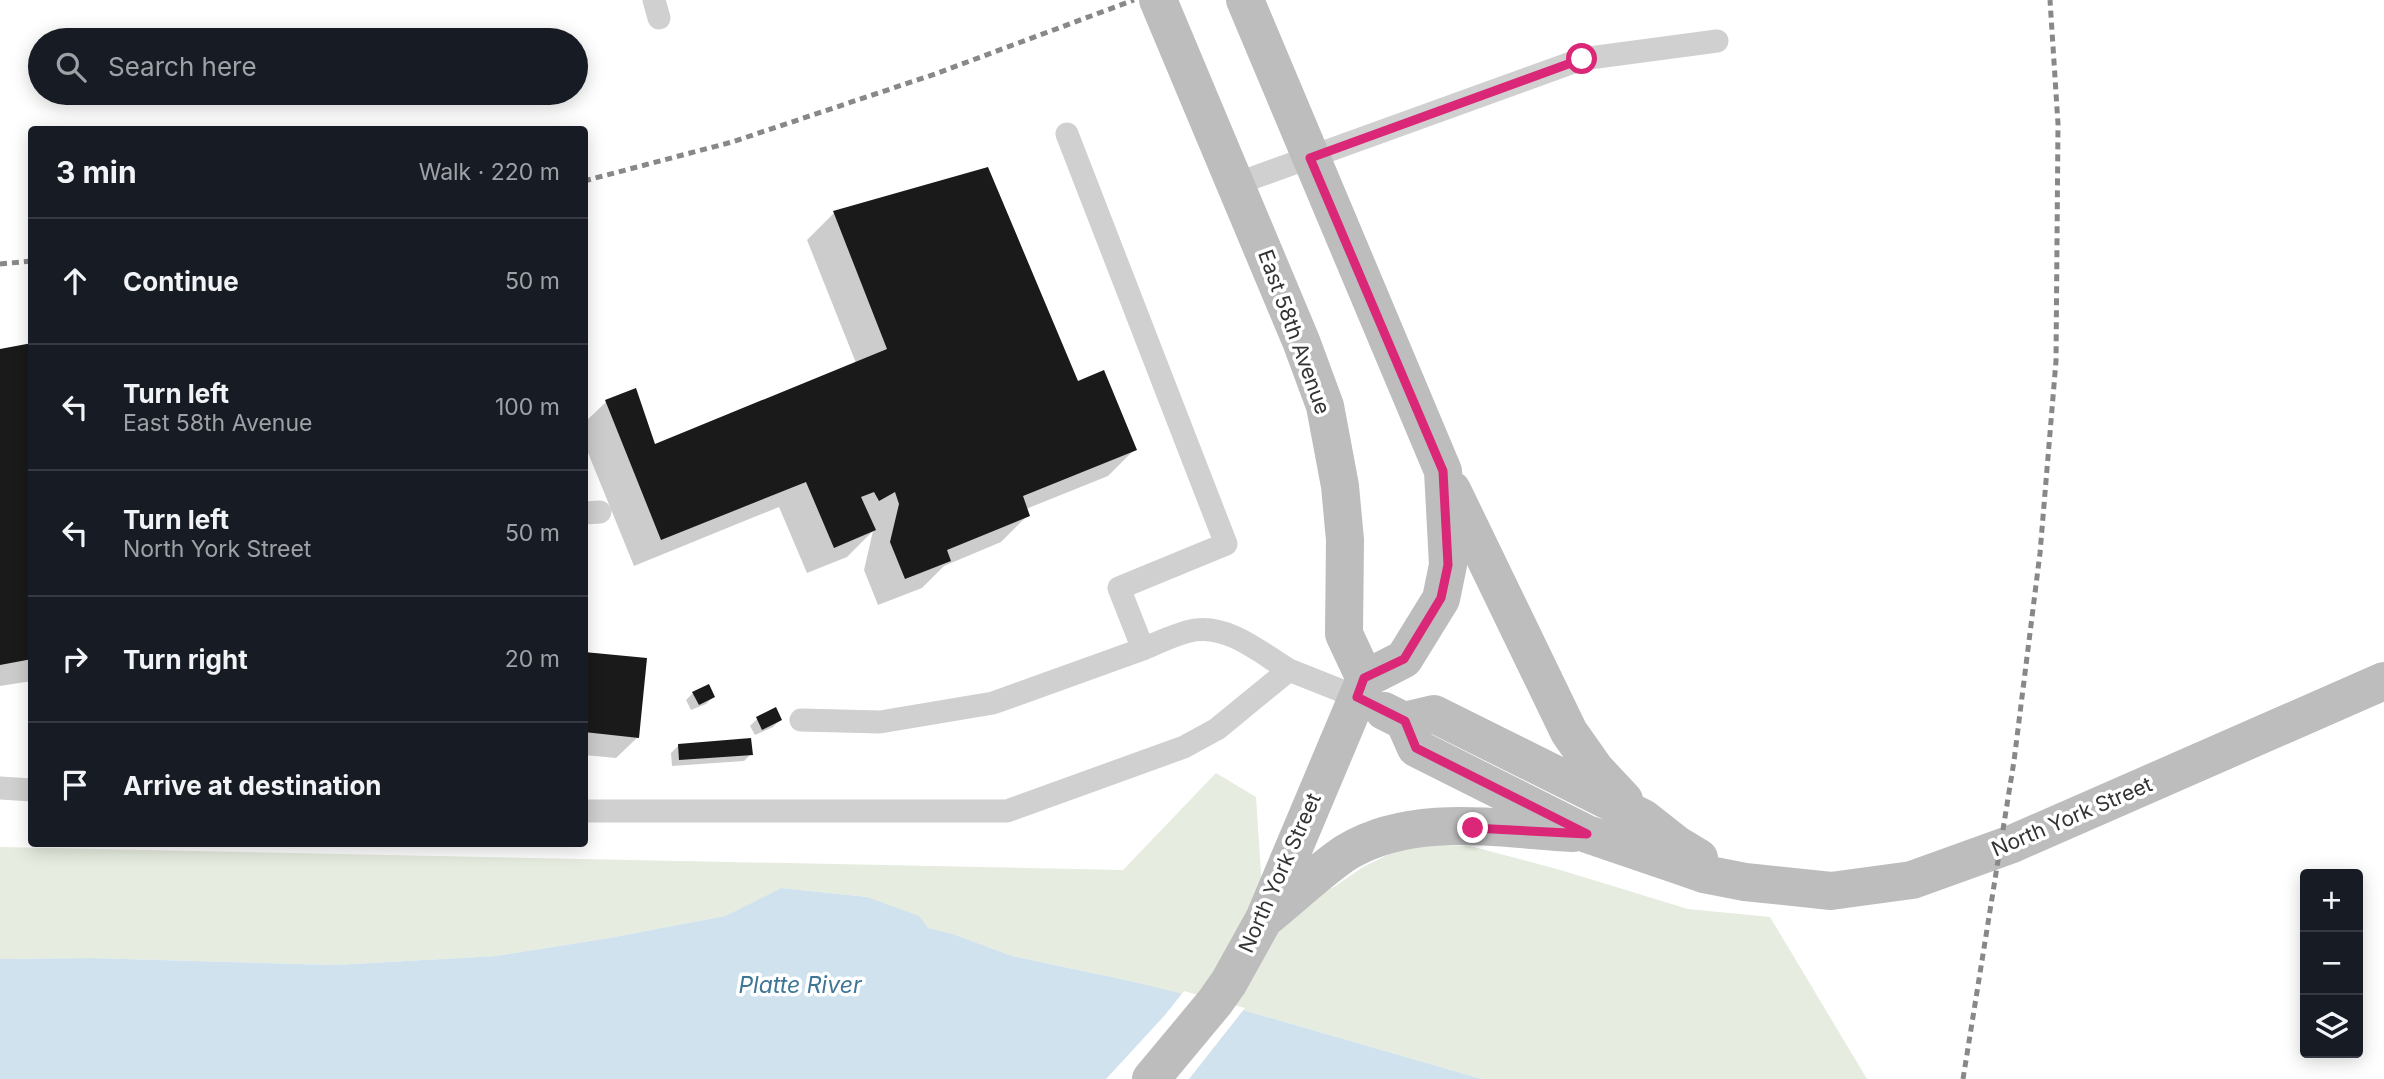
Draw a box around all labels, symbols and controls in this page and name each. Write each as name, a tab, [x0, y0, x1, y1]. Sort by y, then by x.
search box	[28, 28, 588, 105]
route start	[1566, 43, 1597, 74]
icon: search	[52, 48, 90, 86]
text: Search here	[108, 51, 257, 82]
text: 3 min	[56, 154, 137, 190]
text: Walk · 220 m	[419, 158, 560, 186]
street label: East 58th Avenue	[1253, 246, 1336, 417]
icon: ahead	[56, 262, 94, 300]
text: Continue	[123, 266, 239, 297]
text: 50 m	[505, 267, 560, 295]
text: Turn left	[123, 378, 229, 409]
icon: left	[56, 388, 94, 426]
text: 100 m	[495, 393, 560, 421]
text: East 58th Avenue	[123, 409, 312, 437]
text: Turn left	[123, 504, 229, 535]
icon: left	[56, 514, 94, 552]
text: 50 m	[505, 519, 560, 547]
text: North York Street	[123, 535, 311, 563]
icon: right	[56, 640, 94, 678]
text: Turn right	[123, 644, 248, 675]
text: 20 m	[505, 645, 560, 673]
icon: arrive	[56, 766, 94, 804]
text: Arrive at destination	[123, 770, 382, 801]
street label: North York Street	[1988, 771, 2156, 862]
street label: North York Street	[1233, 789, 1326, 956]
route end	[1457, 812, 1488, 843]
map controls	[2300, 869, 2363, 1058]
button: +	[2300, 869, 2363, 932]
button: −	[2300, 932, 2363, 995]
water label: Platte River	[738, 971, 863, 999]
button: layers	[2300, 995, 2363, 1058]

